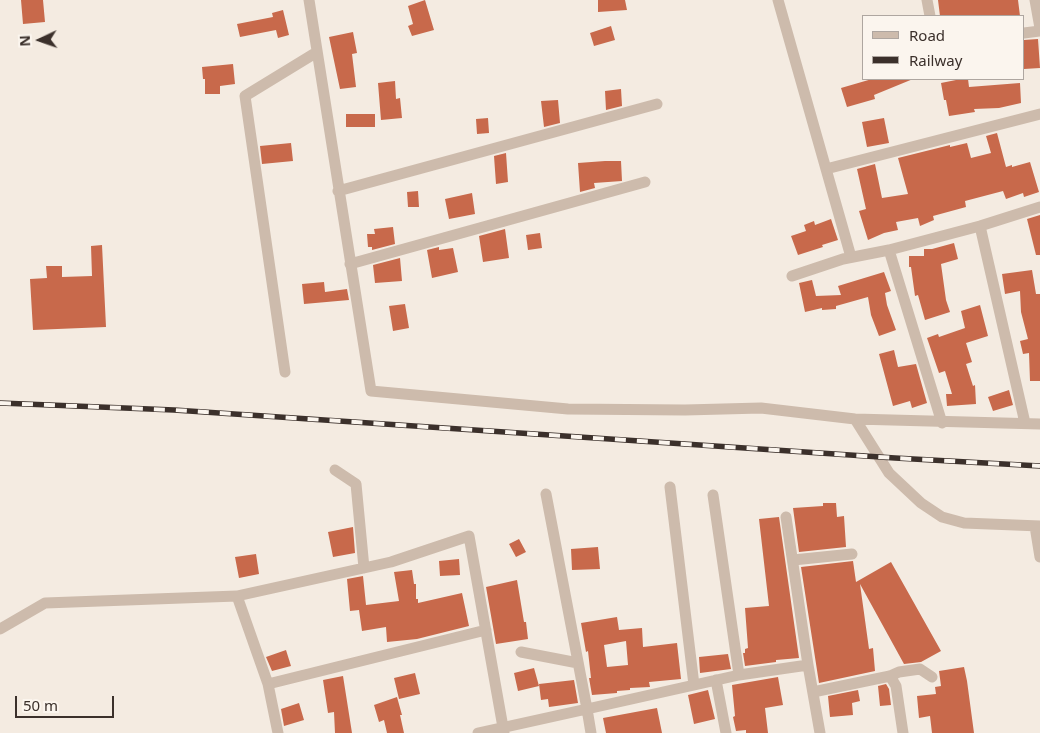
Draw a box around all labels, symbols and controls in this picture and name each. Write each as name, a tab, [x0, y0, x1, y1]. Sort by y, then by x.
north arrow	[15, 15, 65, 65]
legend	[862, 15, 1025, 80]
text: Road	[909, 25, 945, 45]
text: N	[15, 35, 34, 47]
text: Railway	[909, 50, 962, 70]
scale bar	[18, 686, 116, 718]
text: 50 m	[23, 695, 58, 715]

